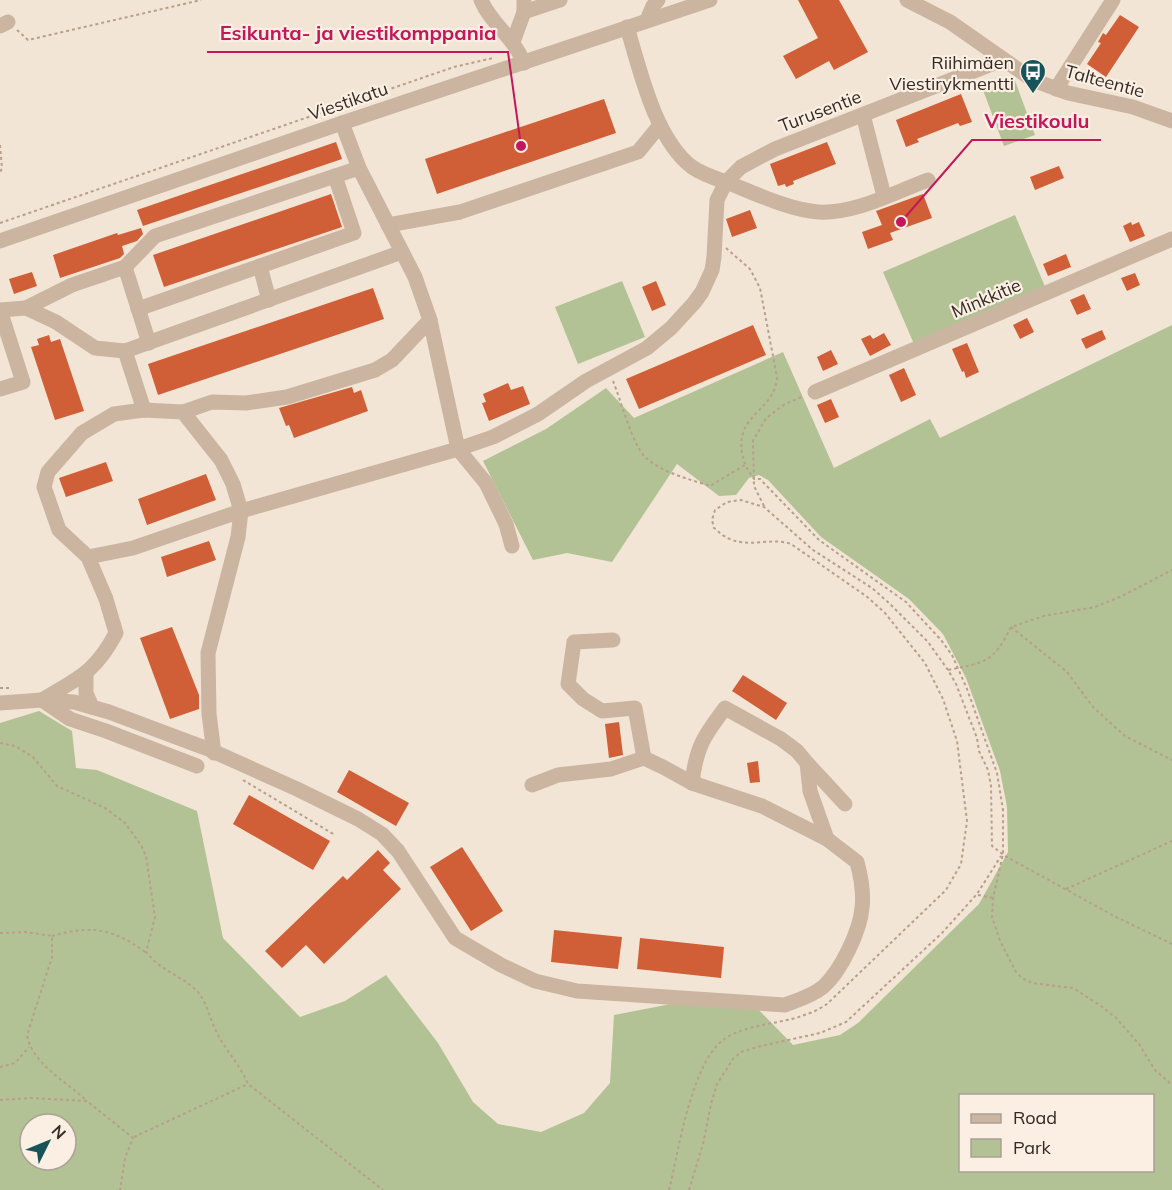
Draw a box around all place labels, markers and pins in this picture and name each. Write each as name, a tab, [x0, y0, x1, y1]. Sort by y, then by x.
callout: Esikunta- ja viestikomppania	[207, 14, 508, 52]
place label: Riihimäen Viestirykmentti	[889, 51, 1014, 95]
bus stop icon: Riihimäen Viestirykmentti	[1018, 57, 1048, 95]
callout: Viestikoulu	[972, 102, 1101, 140]

